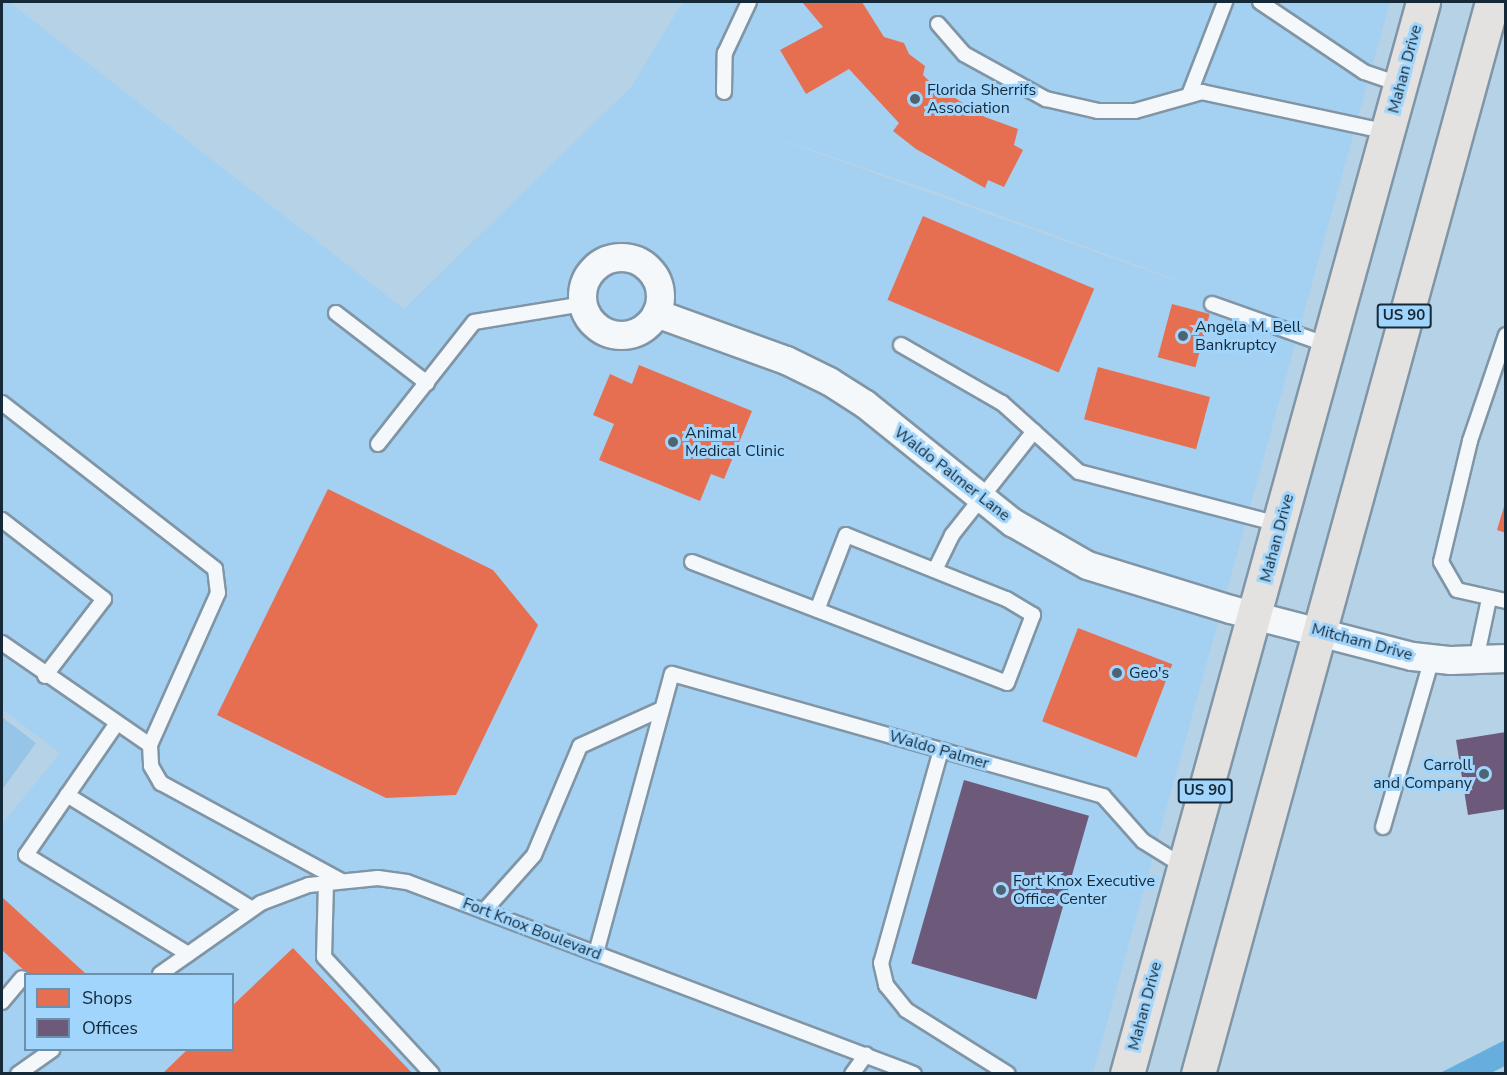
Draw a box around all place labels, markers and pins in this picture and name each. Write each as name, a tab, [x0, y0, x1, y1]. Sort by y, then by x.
place label: Florida Sherrifs Association	[927, 80, 1036, 118]
marker: Florida Sherrifs Association	[908, 92, 922, 106]
place label: Angela M. Bell Bankruptcy	[1195, 317, 1301, 355]
marker: Angela M. Bell Bankruptcy	[1176, 329, 1190, 343]
place label: Animal Medical Clinic	[685, 423, 784, 461]
marker: Animal Medical Clinic	[666, 435, 680, 449]
place label: Geo's	[1129, 663, 1169, 683]
marker: Geo's	[1110, 666, 1124, 680]
place label: Carroll and Company	[1373, 755, 1472, 793]
marker: Carroll and Company	[1477, 767, 1491, 781]
place label: Fort Knox Executive Office Center	[1013, 871, 1155, 909]
marker: Fort Knox Executive Office Center	[994, 883, 1008, 897]

